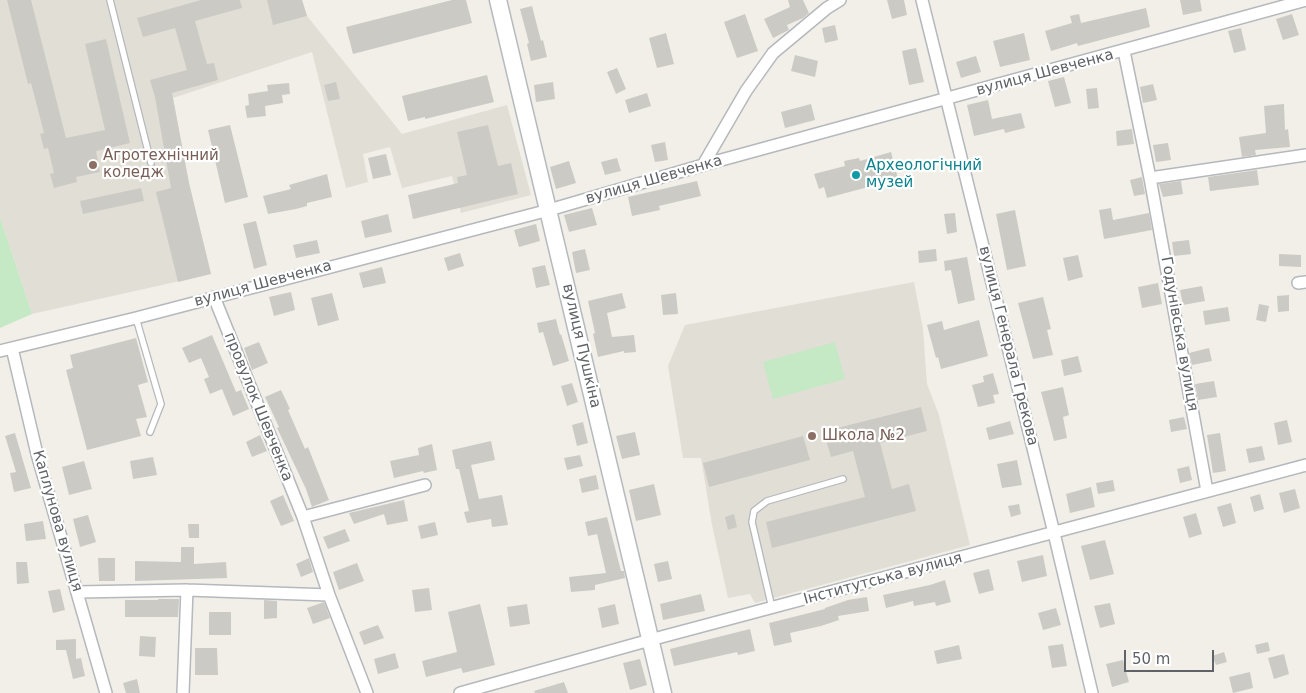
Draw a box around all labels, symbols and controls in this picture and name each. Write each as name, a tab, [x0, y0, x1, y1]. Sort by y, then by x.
street label: вулиця Шевченка	[974, 46, 1116, 100]
place label: Агротехнічний коледж	[103, 147, 219, 182]
street label: вулиця Шевченка	[584, 152, 724, 208]
place label: Археологічний музей	[866, 157, 982, 192]
marker: Агротехнічний коледж	[87, 159, 99, 171]
marker: Археологічний музей	[850, 169, 862, 181]
street label: вулиця Генерала Грекова	[974, 244, 1042, 448]
street label: Годунівська вулиця	[1157, 255, 1201, 413]
street label: вулиця Шевченка	[192, 257, 334, 311]
street label: вулиця Пушкіна	[558, 282, 604, 410]
street label: провулок Шевченка	[220, 330, 296, 484]
place label: Школа №2	[822, 427, 905, 445]
marker: Школа №2	[806, 430, 818, 442]
street label: Каплунова вулиця	[28, 448, 86, 594]
street label: Інститутська вулиця	[802, 549, 964, 609]
scale bar	[1126, 640, 1216, 672]
text: 50 m	[1132, 650, 1170, 668]

